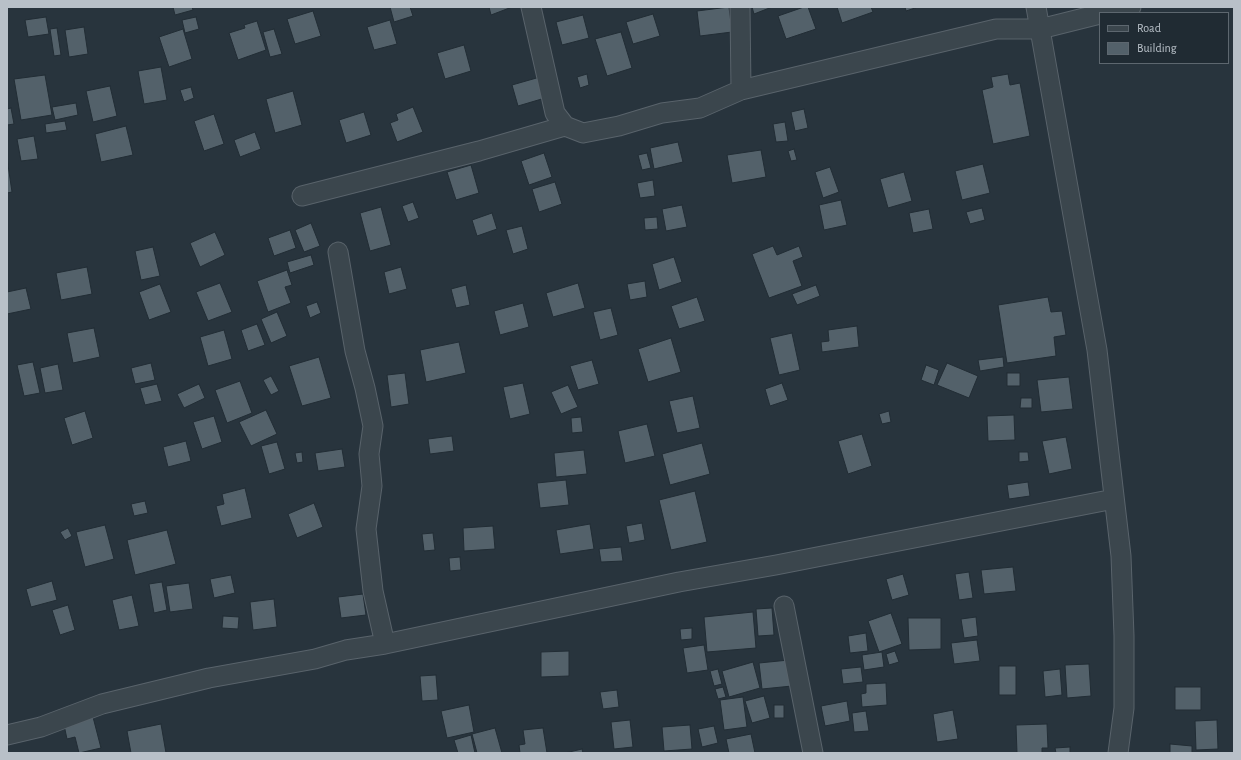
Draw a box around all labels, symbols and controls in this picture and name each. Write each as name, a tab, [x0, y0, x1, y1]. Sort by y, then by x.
legend	[1099, 12, 1229, 64]
text: Road	[1137, 22, 1161, 34]
text: Building	[1137, 42, 1177, 54]

